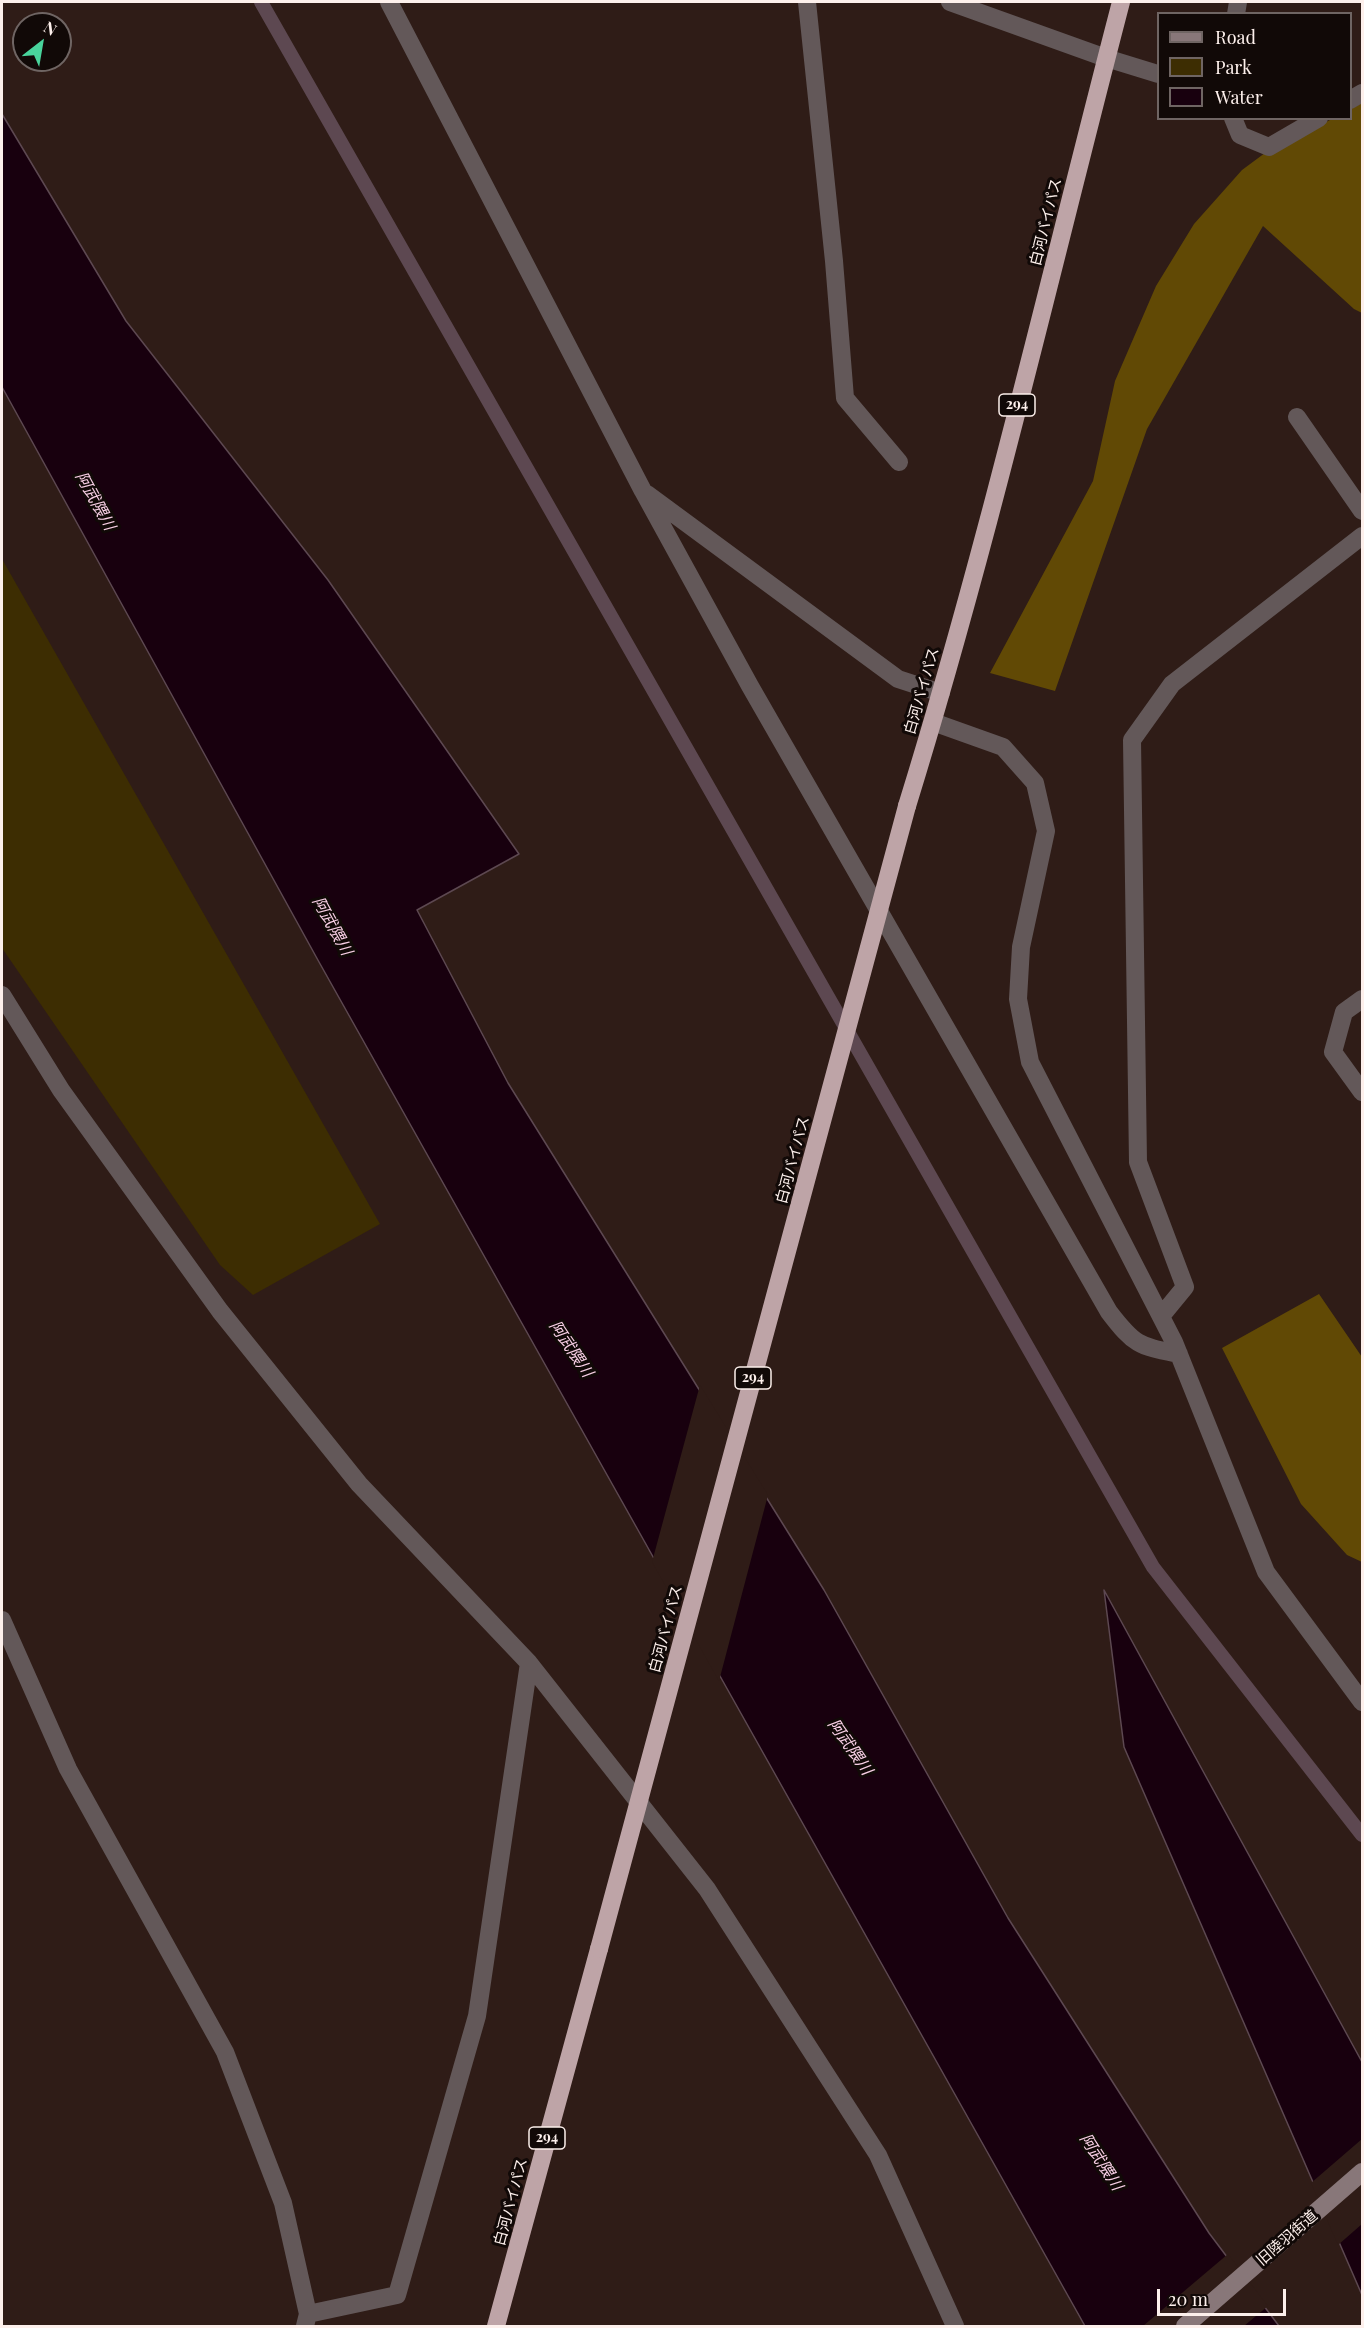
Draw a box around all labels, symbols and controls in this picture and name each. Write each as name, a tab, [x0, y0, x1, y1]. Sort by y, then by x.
north arrow	[12, 12, 72, 72]
legend	[1157, 12, 1352, 120]
text: N	[40, 16, 61, 40]
text: Road	[1215, 25, 1256, 49]
text: Park	[1215, 55, 1252, 79]
text: Water	[1215, 85, 1263, 109]
street label: 白河バイパス	[1026, 176, 1066, 268]
road number: 294	[999, 394, 1035, 416]
water label: 阿武隈川	[71, 468, 119, 534]
street label: 白河バイパス	[901, 645, 943, 737]
water label: 阿武隈川	[308, 893, 356, 959]
street label: 白河バイパス	[773, 1114, 813, 1206]
water label: 阿武隈川	[545, 1317, 597, 1381]
road number: 294	[735, 1367, 771, 1389]
street label: 白河バイパス	[646, 1583, 686, 1675]
water label: 阿武隈川	[824, 1715, 876, 1779]
road number: 294	[529, 2127, 565, 2149]
water label: 阿武隈川	[1076, 2130, 1126, 2194]
street label: 白河バイパス	[491, 2156, 531, 2248]
street label: 旧陸羽街道	[1253, 2207, 1321, 2269]
scale bar	[1160, 2277, 1289, 2315]
text: 20 m	[1168, 2287, 1208, 2311]

